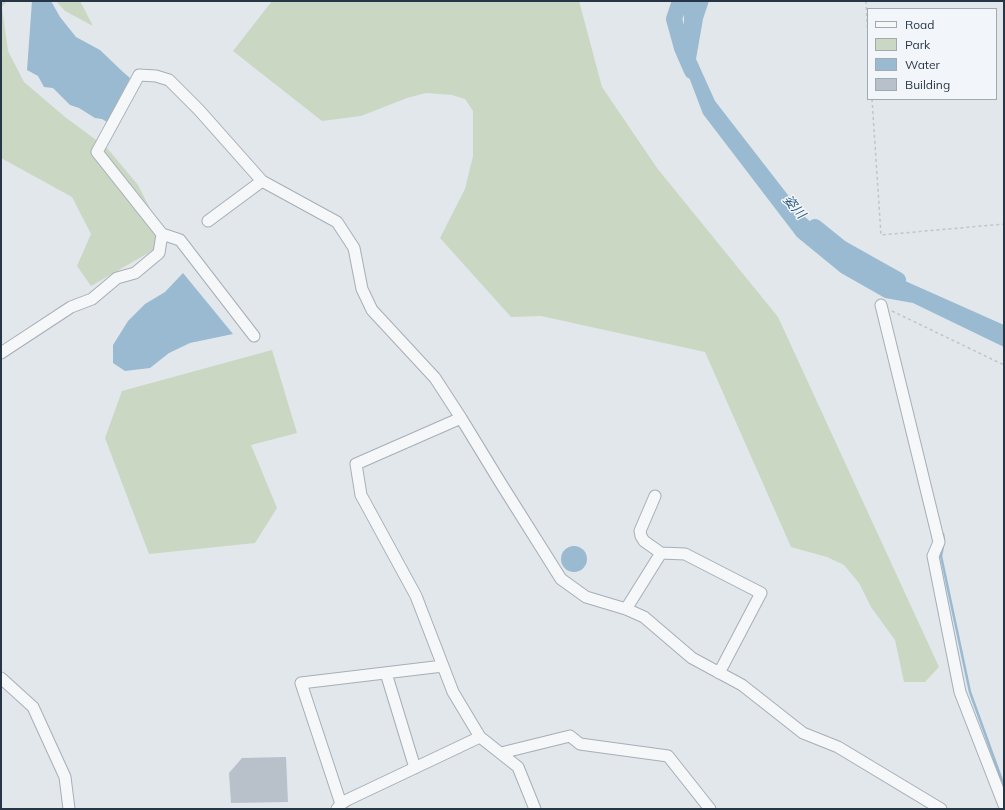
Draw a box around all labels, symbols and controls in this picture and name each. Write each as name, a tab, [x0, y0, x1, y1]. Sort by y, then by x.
legend	[867, 8, 997, 100]
text: Road	[905, 17, 934, 32]
text: Park	[905, 37, 930, 52]
text: Water	[905, 57, 940, 72]
text: Building	[905, 77, 950, 92]
water label: 姿川	[780, 192, 808, 222]

